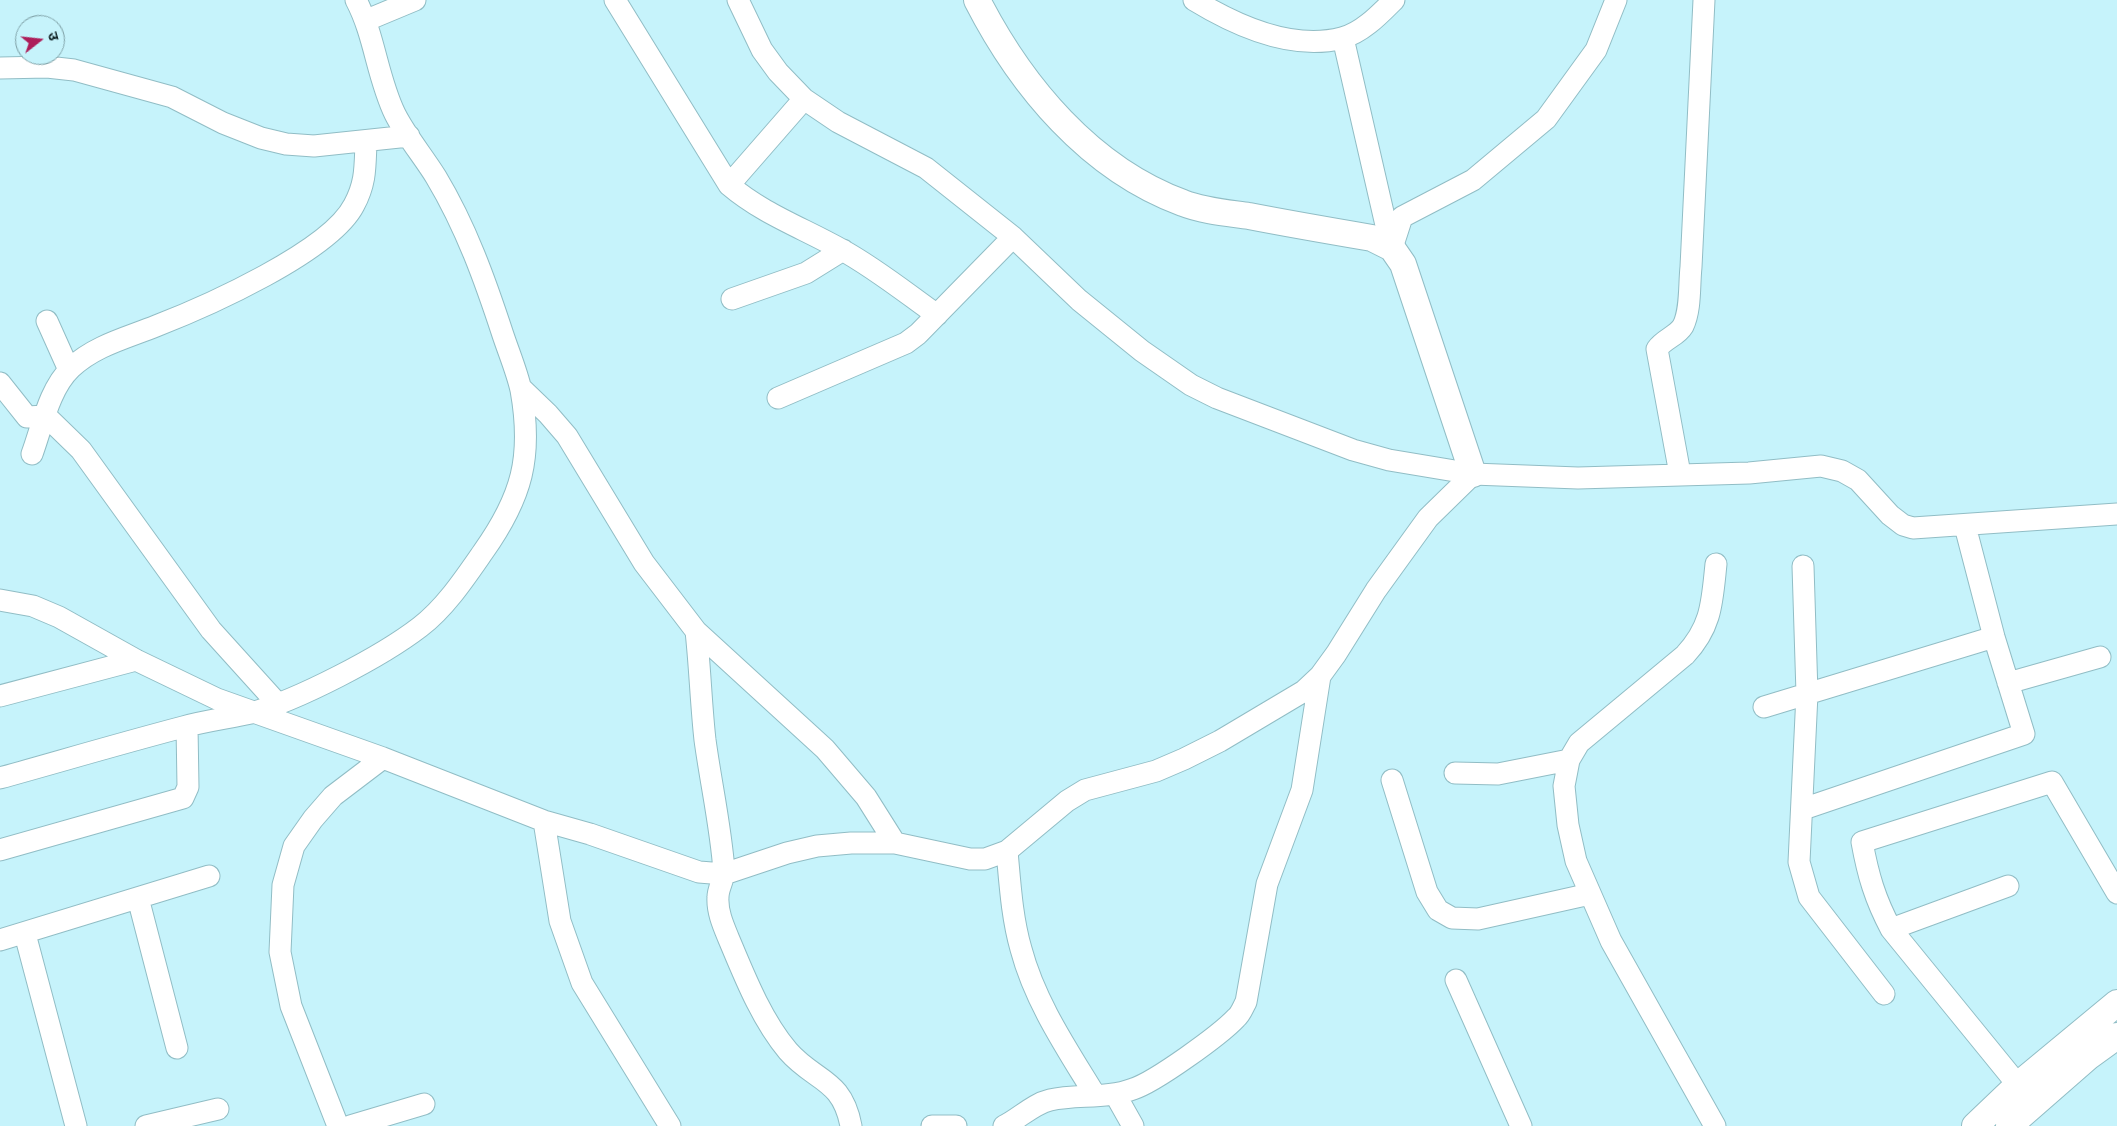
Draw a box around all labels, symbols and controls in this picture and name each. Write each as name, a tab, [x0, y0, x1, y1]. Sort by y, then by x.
north arrow	[15, 15, 65, 65]
text: उ	[44, 30, 63, 43]

